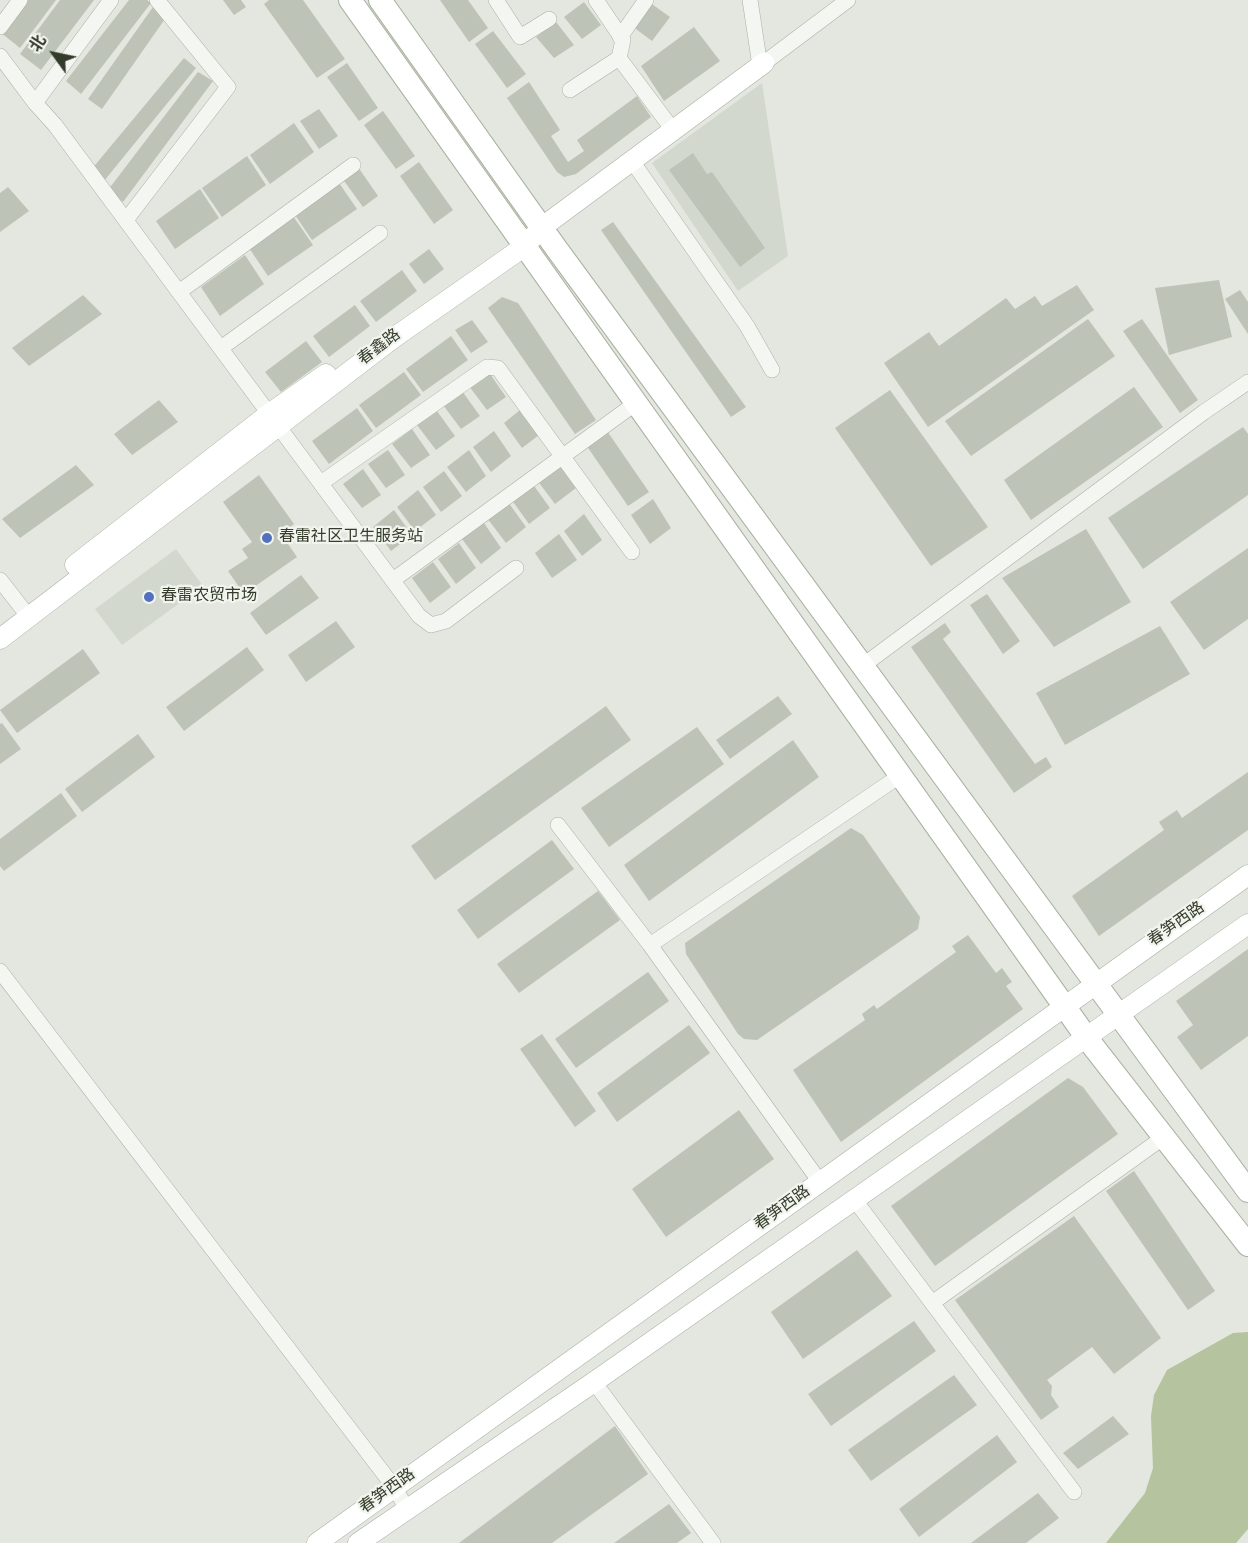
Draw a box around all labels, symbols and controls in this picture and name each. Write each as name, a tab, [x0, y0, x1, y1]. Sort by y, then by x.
north arrow	[24, 24, 84, 84]
text: 北	[26, 32, 52, 56]
street label: 春鑫路	[355, 326, 405, 370]
place label: 春雷社区卫生服务站	[279, 528, 423, 548]
marker: 春雷社区卫生服务站	[260, 531, 274, 545]
place label: 春雷农贸市场	[161, 587, 257, 607]
marker: 春雷农贸市场	[142, 590, 156, 604]
street label: 春笋西路	[1145, 899, 1209, 951]
street label: 春笋西路	[751, 1182, 815, 1236]
street label: 春笋西路	[356, 1465, 420, 1519]

